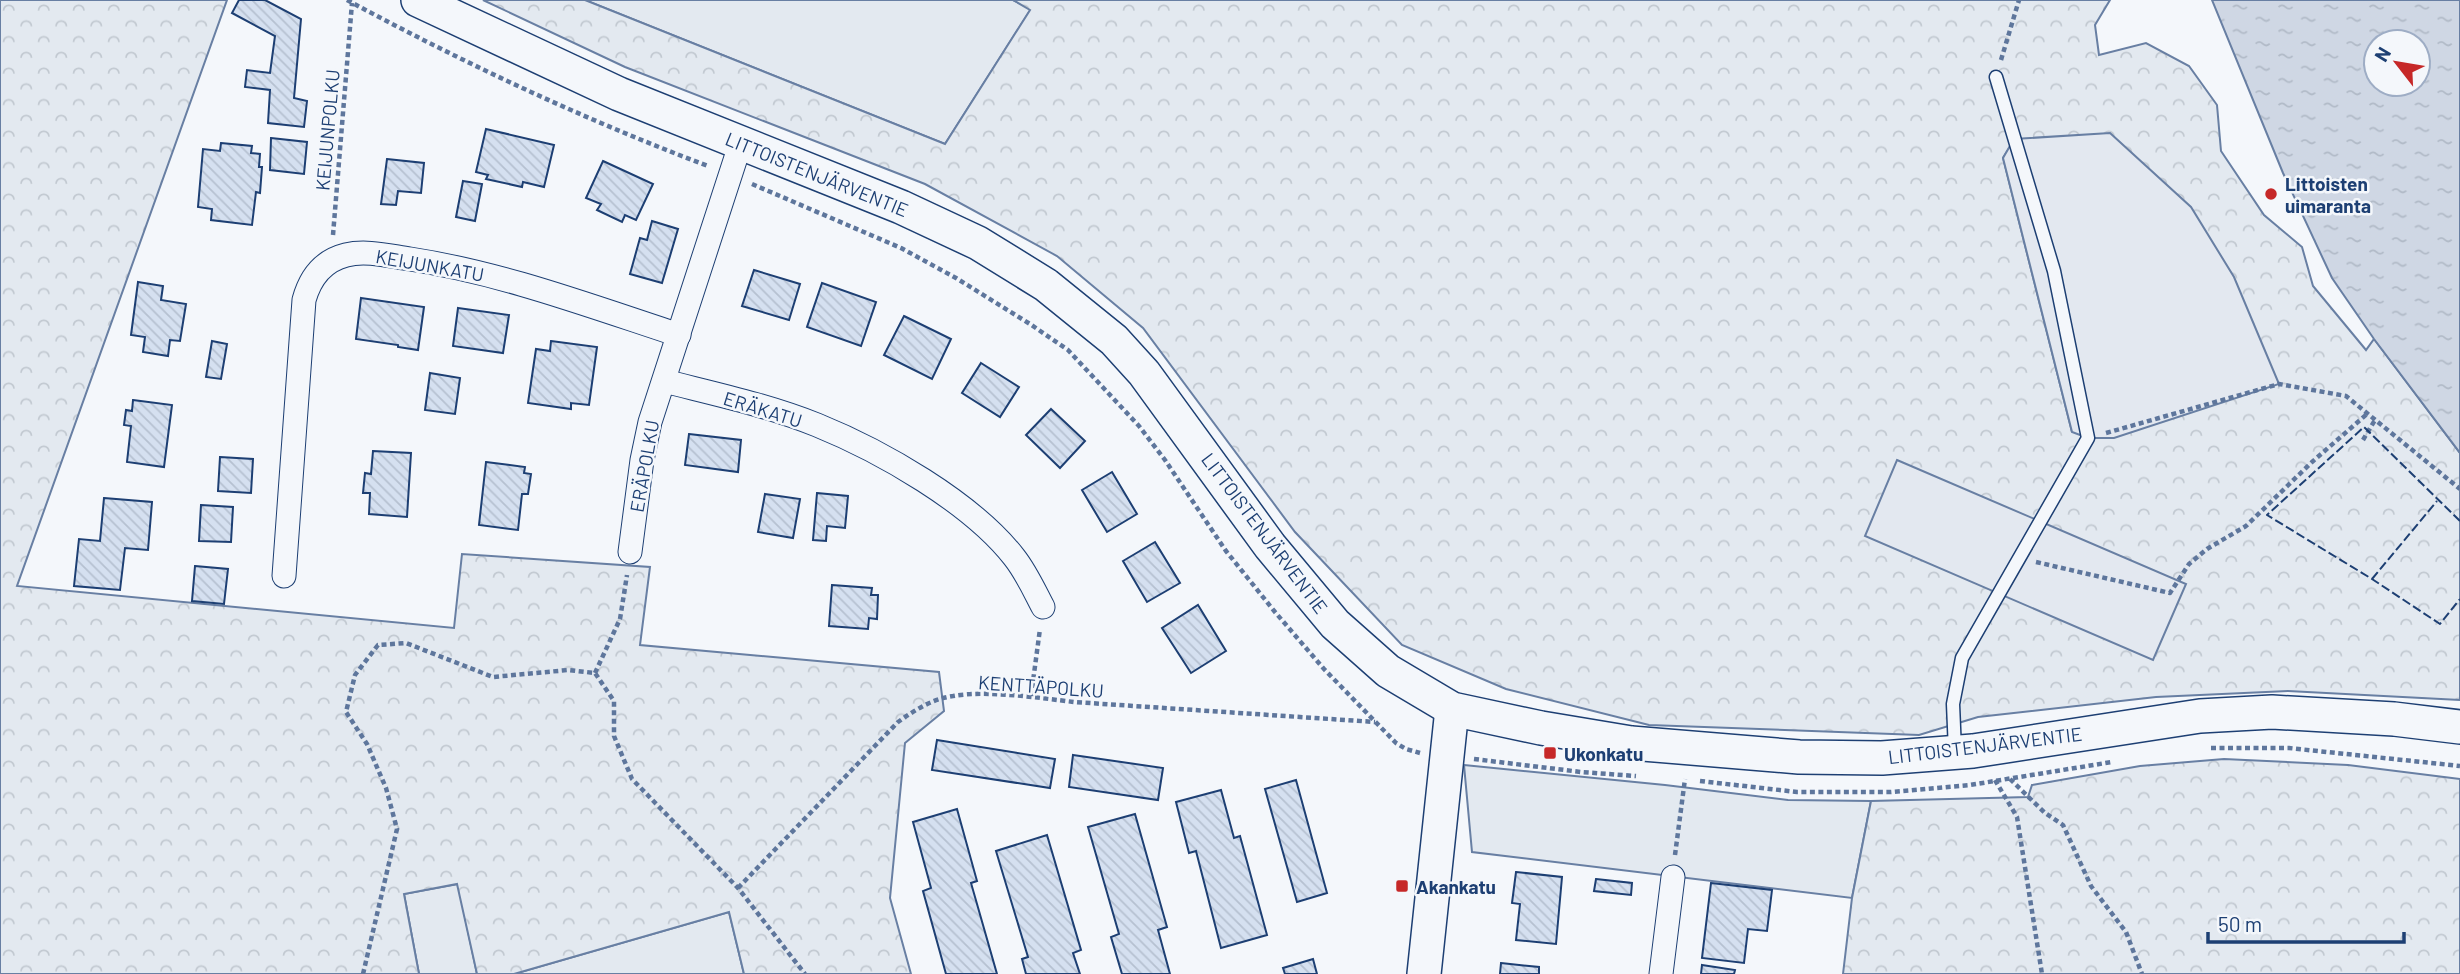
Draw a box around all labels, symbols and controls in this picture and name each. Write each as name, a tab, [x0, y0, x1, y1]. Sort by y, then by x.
north arrow	[2362, 28, 2432, 98]
text: N	[2369, 43, 2395, 65]
street label: KEIJUNPOLKU	[310, 68, 344, 192]
street label: LITTOISTENJÄRVENTIE	[722, 127, 912, 221]
place label: Littoisten uimaranta	[2285, 172, 2371, 217]
marker: Littoisten uimaranta	[2263, 186, 2279, 202]
street label: KEIJUNKATU	[374, 244, 486, 286]
street label: ERÄKATU	[721, 386, 805, 432]
street label: ERÄPOLKU	[625, 418, 663, 514]
street label: LITTOISTENJÄRVENTIE	[1197, 448, 1333, 618]
street label: KENTTÄPOLKU	[977, 670, 1105, 702]
street label: LITTOISTENJÄRVENTIE	[1887, 722, 2083, 768]
place label: Ukonkatu	[1564, 742, 1643, 765]
marker: Ukonkatu	[1542, 745, 1558, 761]
place label: Akankatu	[1416, 875, 1496, 898]
marker: Akankatu	[1394, 878, 1410, 894]
scale bar	[2208, 900, 2404, 944]
text: 50 m	[2218, 911, 2262, 936]

